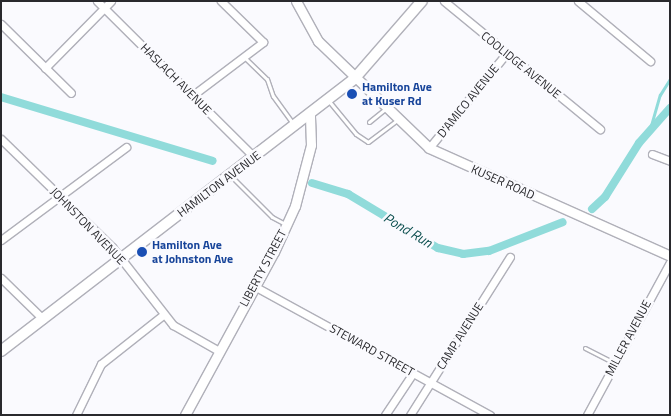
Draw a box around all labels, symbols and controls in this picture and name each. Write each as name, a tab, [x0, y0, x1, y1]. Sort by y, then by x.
street label: COOLIDGE AVENUE	[478, 28, 564, 102]
street label: HASLACH AVENUE	[137, 40, 215, 118]
street label: D'AMICO AVENUE	[434, 62, 502, 140]
place label: Hamilton Ave at Kuser Rd	[362, 80, 432, 108]
marker: Hamilton Ave at Kuser Rd	[346, 88, 358, 100]
street label: HAMILTON AVENUE	[175, 148, 263, 220]
street label: KUSER ROAD	[469, 162, 537, 202]
street label: JOHNSTON AVENUE	[47, 184, 129, 268]
water label: Pond Run	[381, 209, 435, 251]
street label: LIBERTY STREET	[237, 227, 289, 309]
place label: Hamilton Ave at Johnston Ave	[152, 238, 233, 266]
marker: Hamilton Ave at Johnston Ave	[136, 246, 148, 258]
street label: MILLER AVENUE	[602, 297, 654, 379]
street label: CAMP AVENUE	[434, 300, 486, 372]
street label: STEWARD STREET	[327, 321, 417, 379]

